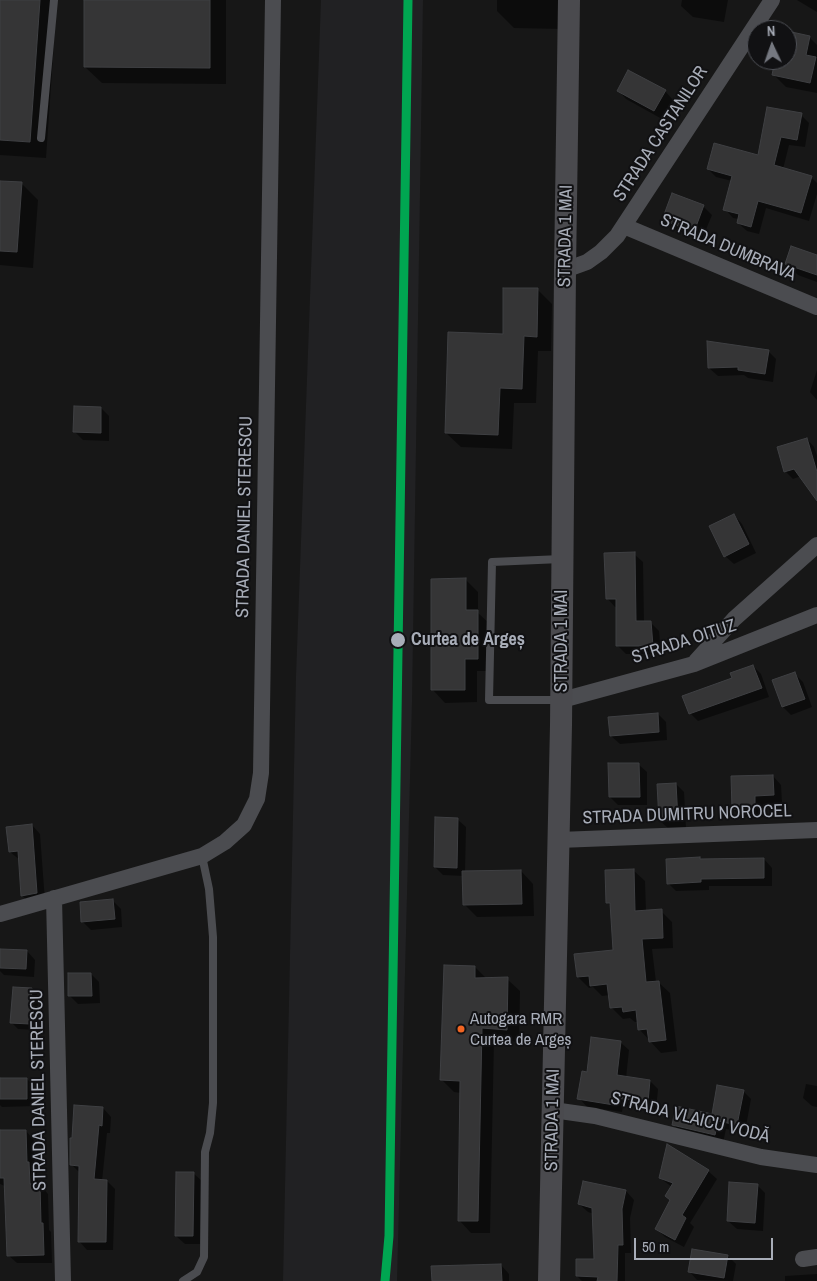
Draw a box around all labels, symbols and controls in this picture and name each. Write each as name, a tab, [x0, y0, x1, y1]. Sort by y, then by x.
north arrow	[747, 20, 797, 70]
text: N	[767, 22, 776, 40]
street label: STRADA CASTANILOR	[609, 62, 713, 206]
street label: STRADA 1 MAI	[554, 185, 578, 287]
street label: STRADA DUMBRAVA	[657, 210, 799, 286]
street label: STRADA DANIEL STERESCU	[232, 416, 258, 618]
street label: STRADA 1 MAI	[551, 590, 573, 692]
street label: STRADA OITUZ	[629, 615, 739, 669]
place label: Curtea de Argeș	[411, 629, 525, 651]
marker: Curtea de Argeș	[389, 631, 407, 649]
street label: STRADA DUMITRU NOROCEL	[582, 801, 792, 829]
street label: STRADA DANIEL STERESCU	[26, 989, 52, 1191]
place label: Autogara RMR Curtea de Argeș	[470, 1009, 572, 1049]
marker: Autogara RMR Curtea de Argeș	[456, 1024, 466, 1034]
street label: STRADA 1 MAI	[541, 1069, 565, 1171]
street label: STRADA VLAICU VODĂ	[608, 1088, 772, 1148]
scale bar	[637, 1228, 776, 1260]
text: 50 m	[642, 1236, 669, 1257]

